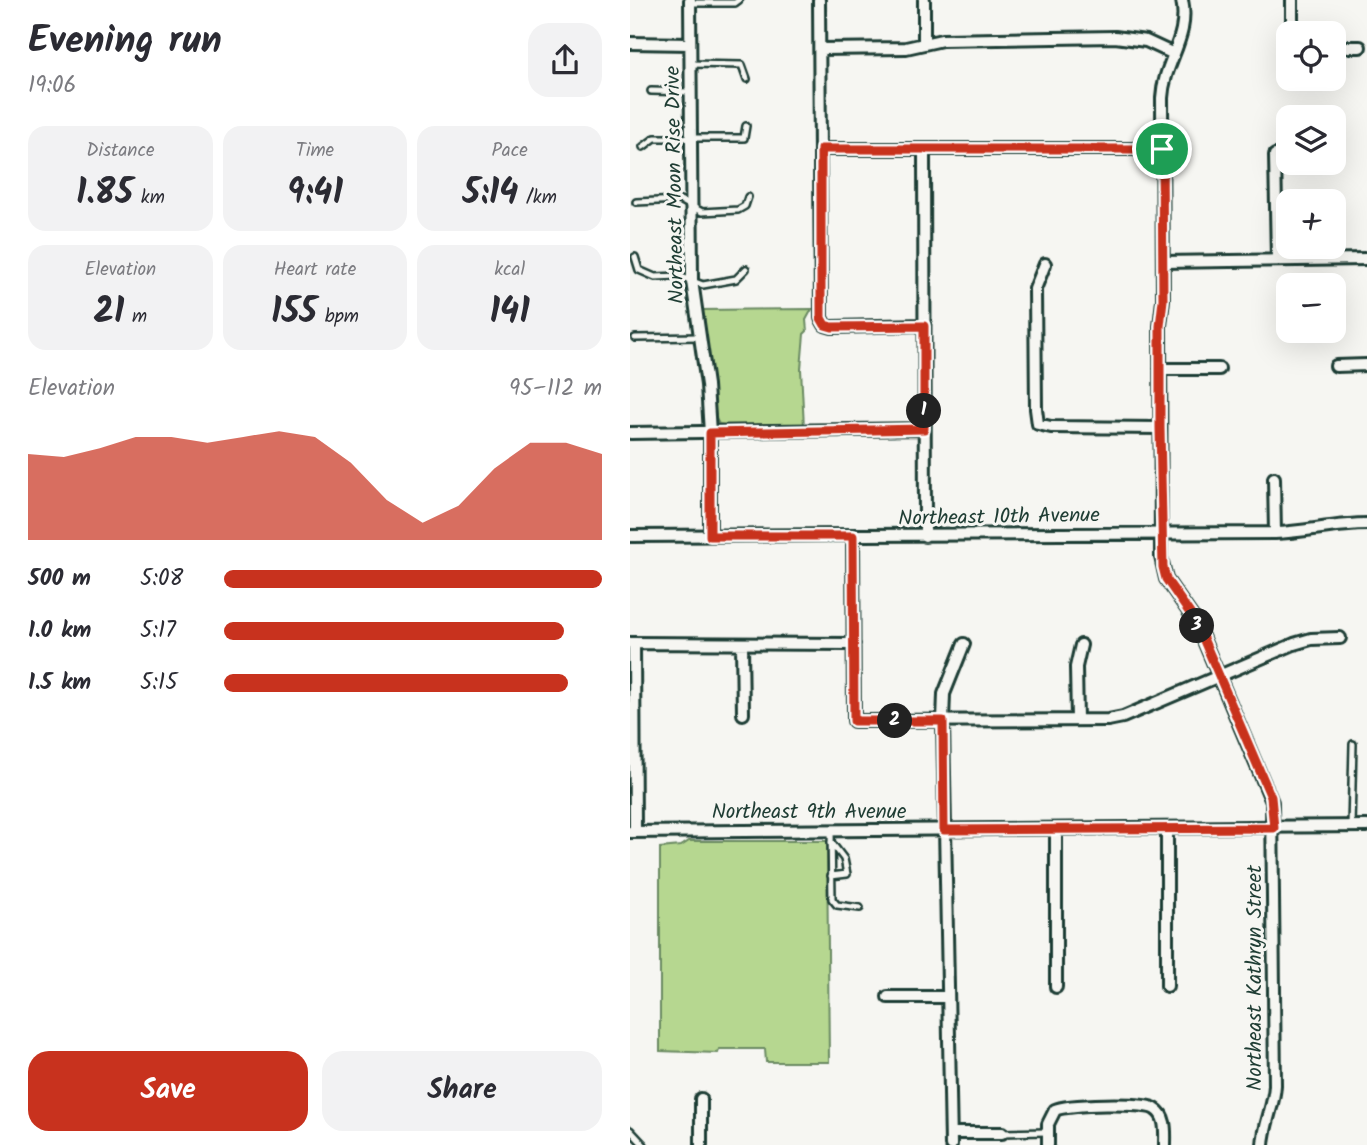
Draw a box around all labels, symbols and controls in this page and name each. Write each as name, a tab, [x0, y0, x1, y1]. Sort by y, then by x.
text: Evening run	[28, 12, 222, 72]
map controls	[1276, 21, 1346, 343]
button: locate	[1276, 21, 1346, 91]
button: share	[528, 23, 602, 97]
street label: Northeast Moon Rise Drive	[657, 65, 694, 304]
text: 19:06	[28, 68, 76, 104]
button: layers	[1276, 105, 1346, 175]
pin	[1132, 119, 1192, 179]
icon: arrive	[1143, 130, 1181, 168]
text: Distance	[86, 136, 154, 166]
text: Time	[296, 136, 334, 166]
text: Pace	[492, 136, 528, 166]
text: 1.85	[76, 166, 133, 222]
text: 9:41	[287, 166, 343, 222]
text: 5:14	[462, 166, 518, 222]
text: km	[133, 183, 165, 213]
text: /km	[518, 183, 557, 213]
button: +	[1276, 189, 1346, 259]
text: Elevation	[84, 255, 156, 285]
text: Heart rate	[274, 255, 356, 285]
text: kcal	[494, 255, 525, 285]
button: −	[1276, 273, 1346, 343]
text: 21	[93, 285, 124, 341]
text: 155	[271, 285, 317, 341]
text: 141	[490, 285, 530, 341]
text: m	[124, 302, 147, 332]
text: bpm	[317, 302, 359, 332]
text: Elevation	[28, 371, 115, 407]
text: 95–112 m	[509, 371, 602, 407]
pin: 1	[906, 394, 942, 428]
text: 1	[921, 395, 926, 425]
street label: Northeast 10th Avenue	[898, 499, 1101, 536]
text: 500 m	[28, 561, 91, 597]
text: 5:08	[140, 561, 183, 597]
pin: 3	[1180, 608, 1214, 644]
text: 3	[1191, 610, 1202, 640]
text: 1.0 km	[28, 613, 91, 649]
text: 5:17	[140, 613, 176, 649]
text: 1.5 km	[28, 665, 91, 701]
text: 5:15	[140, 665, 178, 701]
pin: 2	[877, 704, 912, 738]
text: 2	[889, 705, 900, 735]
street label: Northeast 9th Avenue	[712, 796, 907, 829]
street label: Northeast Kathryn Street	[1239, 864, 1272, 1091]
button: Save	[28, 1051, 308, 1131]
button: Share	[322, 1051, 602, 1131]

